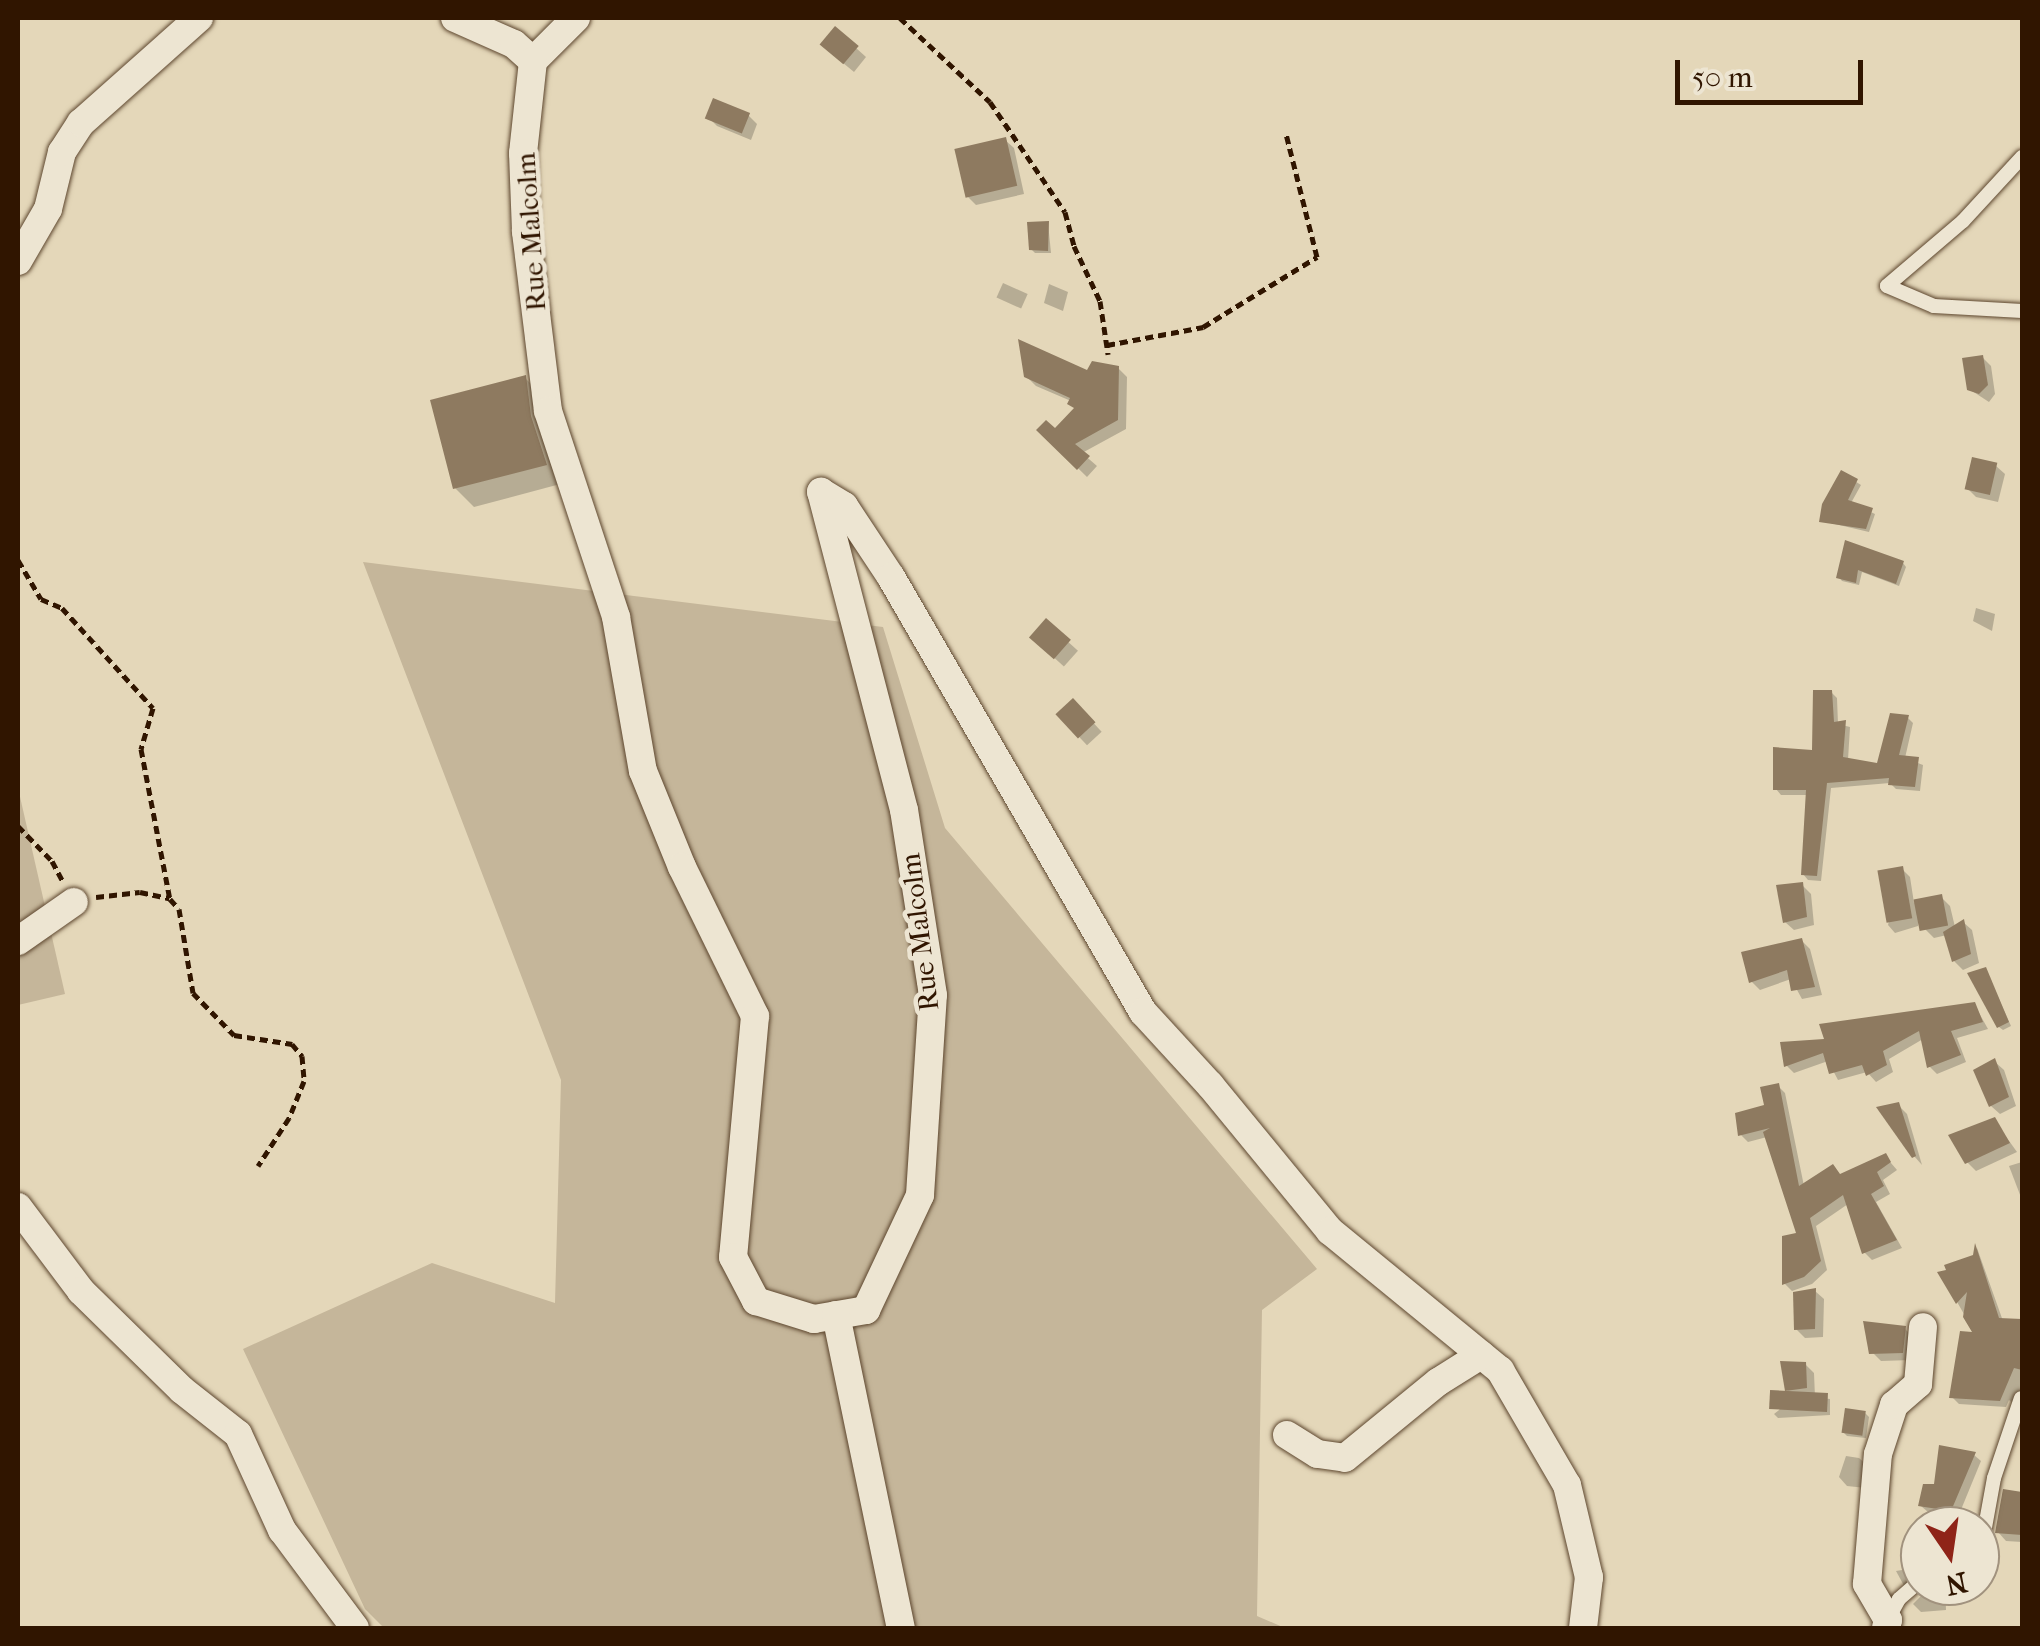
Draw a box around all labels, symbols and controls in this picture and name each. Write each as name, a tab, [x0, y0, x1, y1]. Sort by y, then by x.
scale bar	[1680, 40, 1868, 102]
text: 50 m	[1692, 60, 1753, 95]
street label: Rue Malcolm	[509, 152, 553, 312]
street label: Rue Malcolm	[894, 851, 946, 1013]
north arrow	[1900, 1506, 2000, 1606]
text: N	[1942, 1565, 1970, 1602]

